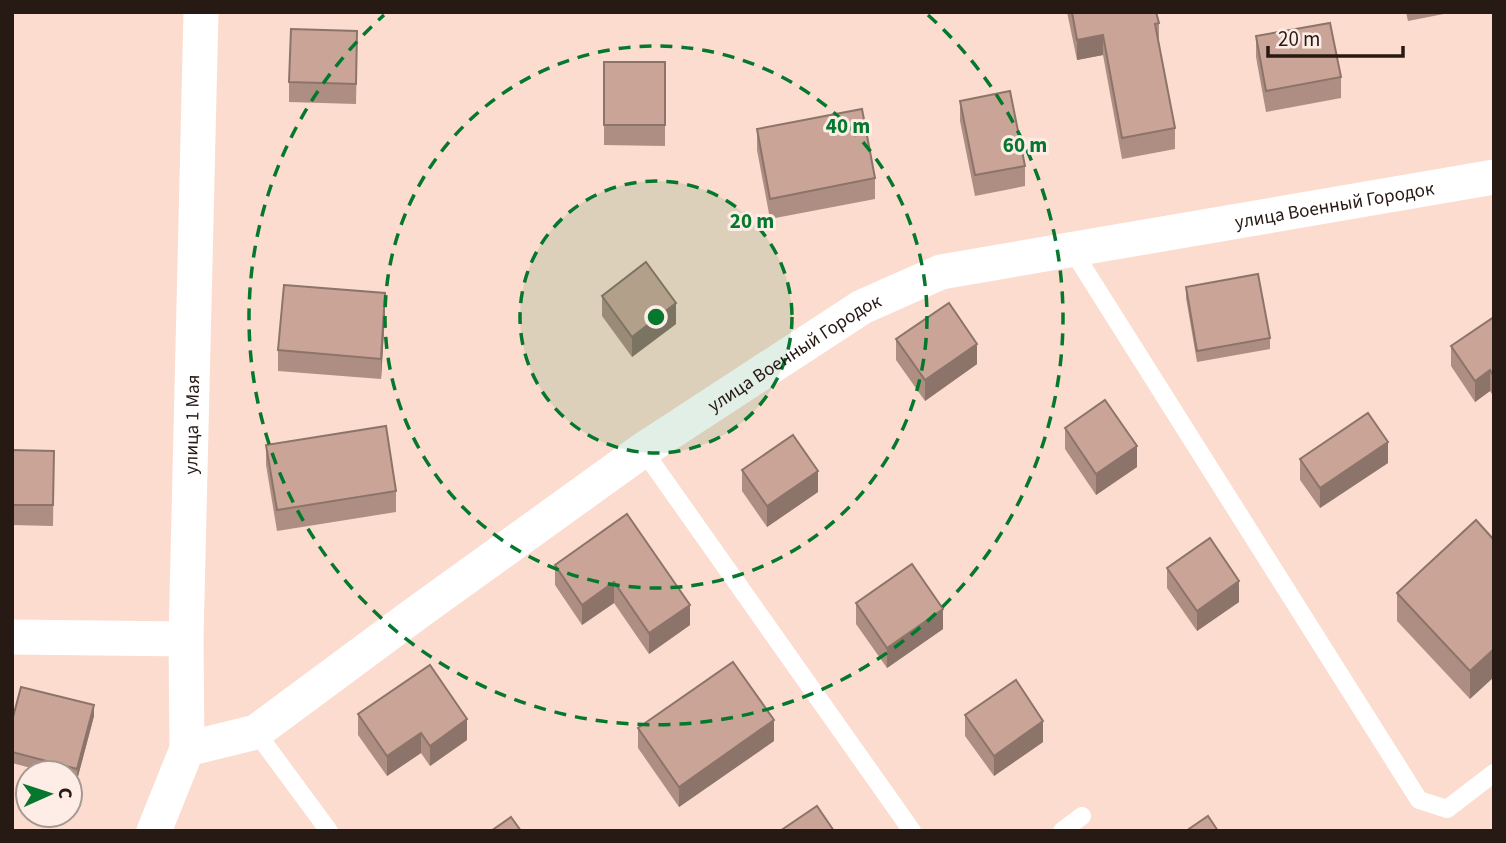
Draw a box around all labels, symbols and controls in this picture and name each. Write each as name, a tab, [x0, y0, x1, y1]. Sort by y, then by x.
scale bar	[1268, 14, 1403, 58]
text: 20 m	[1278, 24, 1320, 54]
text: 40 m	[826, 111, 870, 141]
text: 60 m	[1003, 130, 1047, 160]
street label: улица Военный Городок	[1233, 175, 1437, 236]
text: 20 m	[730, 206, 774, 236]
street label: улица Военный Городок	[703, 288, 886, 419]
centre of rings	[644, 305, 668, 329]
street label: улица 1 Мая	[178, 374, 207, 475]
north arrow	[14, 759, 84, 829]
text: С	[51, 787, 78, 799]

